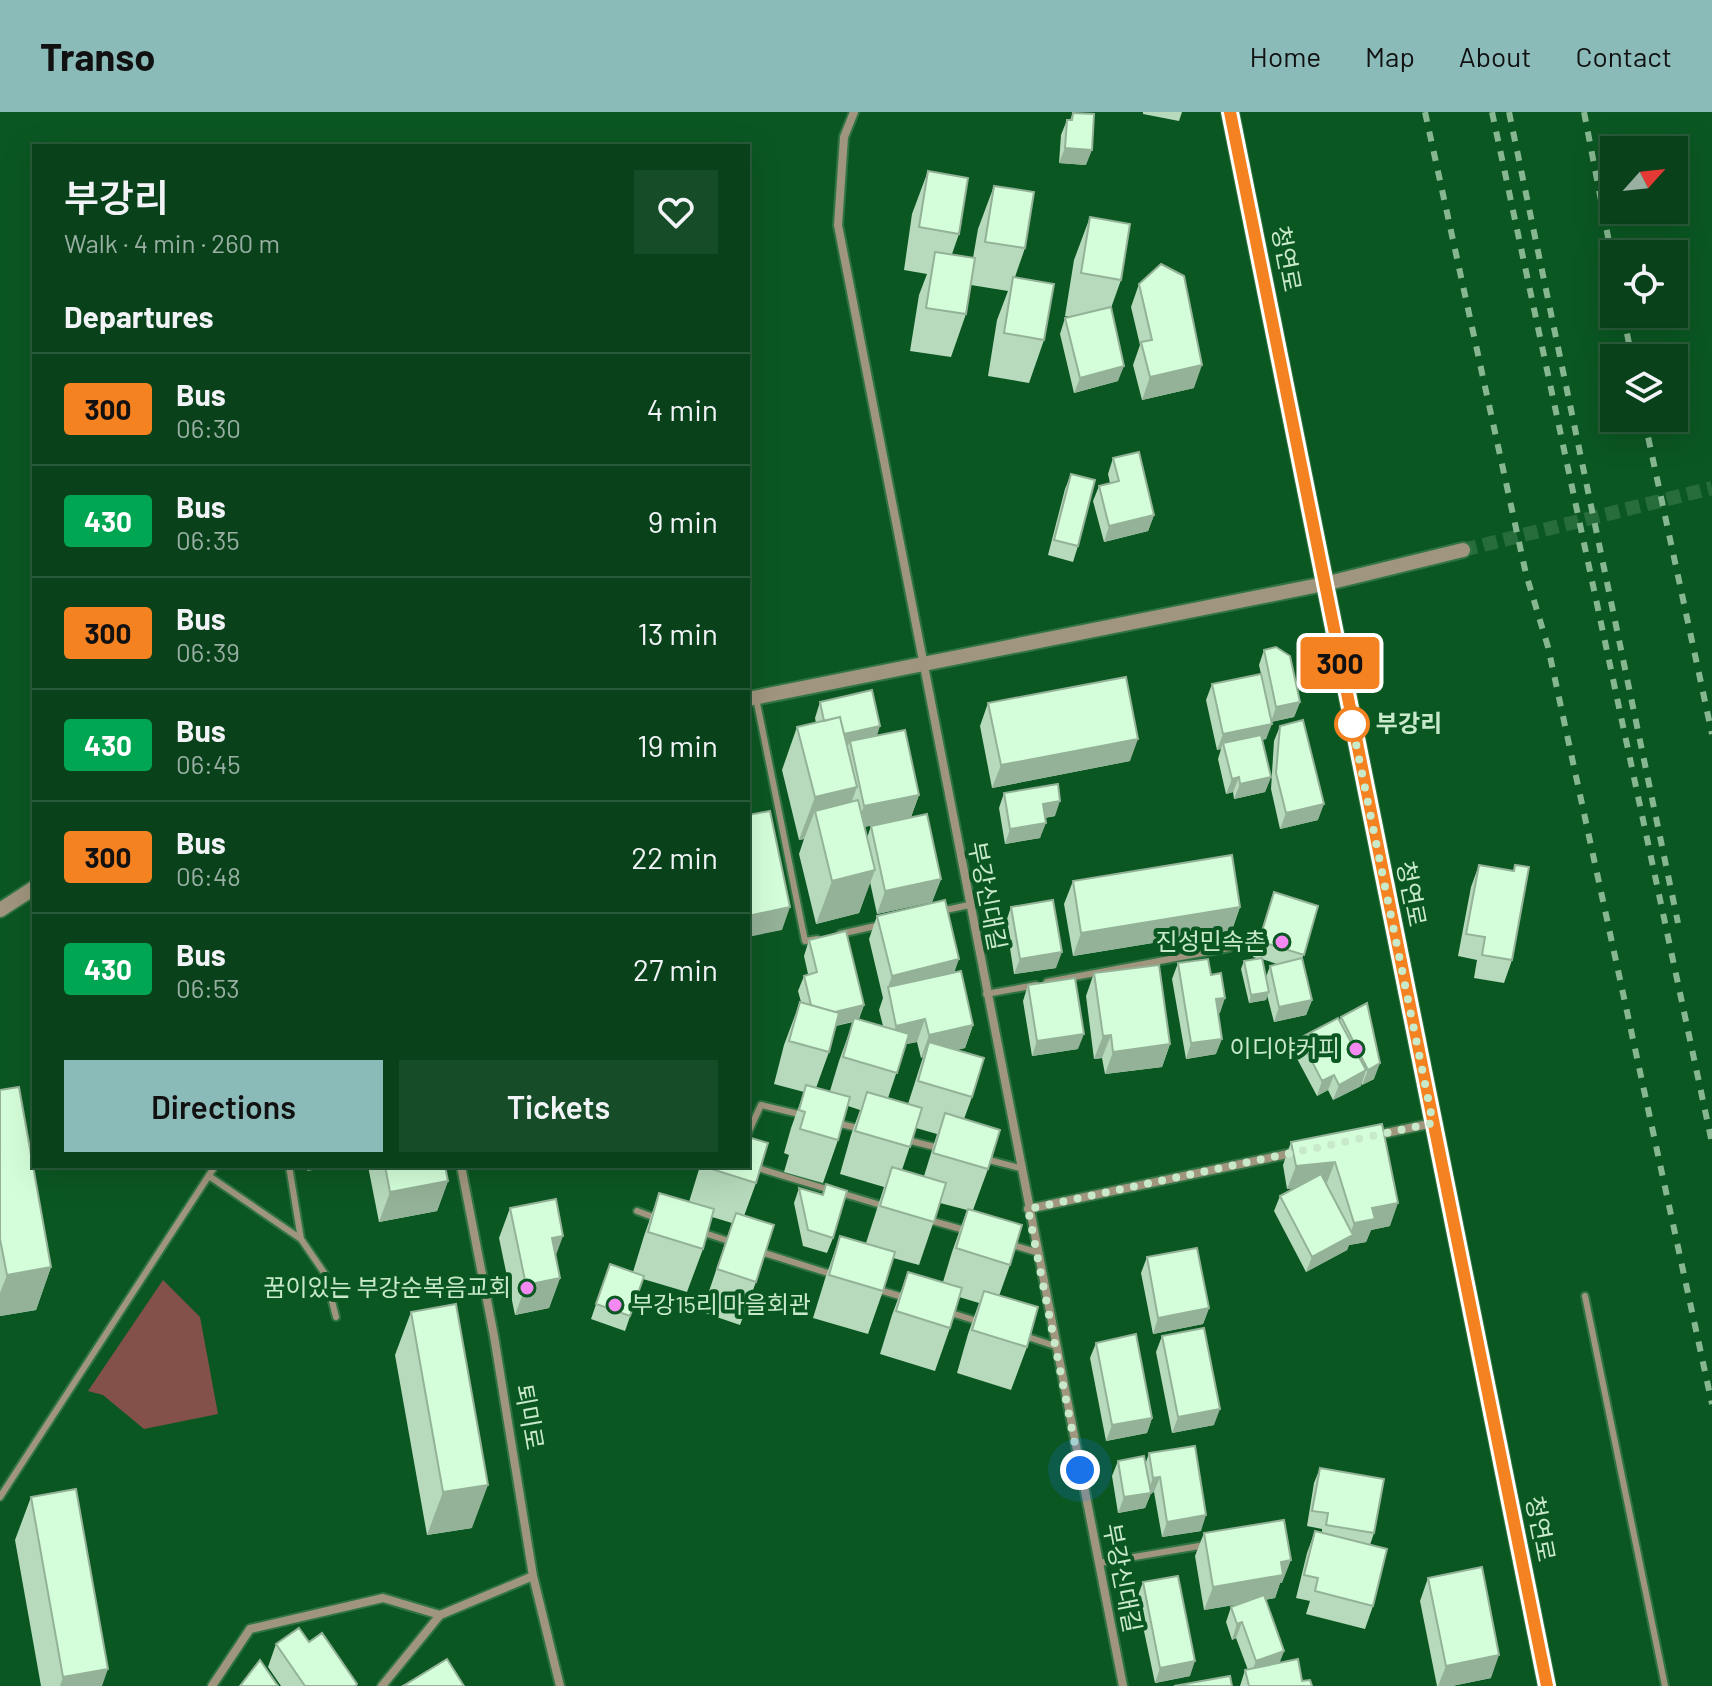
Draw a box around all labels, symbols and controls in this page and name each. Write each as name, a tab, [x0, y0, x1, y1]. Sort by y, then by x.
text: Transo	[40, 33, 155, 79]
text: Home	[1250, 39, 1321, 73]
text: Map	[1365, 39, 1415, 73]
text: About	[1459, 39, 1531, 73]
text: Contact	[1575, 39, 1672, 73]
north arrow	[1600, 136, 1688, 224]
map controls	[1600, 136, 1688, 432]
button: heart	[634, 170, 718, 254]
text: 부강리	[64, 174, 169, 220]
street label: 청연로	[1267, 223, 1308, 294]
text: Walk · 4 min · 260 m	[64, 227, 280, 258]
button: locate	[1600, 240, 1688, 328]
text: Departures	[64, 298, 214, 334]
button: layers	[1600, 344, 1688, 432]
text: Bus	[176, 376, 226, 412]
text: 4 min	[647, 391, 718, 427]
text: 300	[84, 392, 132, 426]
text: 06:30	[176, 412, 241, 443]
text: Bus	[176, 488, 226, 524]
text: 9 min	[648, 503, 718, 539]
text: 430	[84, 504, 132, 538]
text: 06:35	[176, 524, 240, 555]
text: Bus	[176, 600, 226, 636]
text: 13 min	[637, 615, 718, 651]
text: 300	[84, 616, 132, 650]
text: 06:39	[176, 636, 240, 667]
line badge: 300	[1294, 637, 1386, 689]
text: 300	[1316, 646, 1364, 680]
marker: 부강리	[1335, 707, 1369, 741]
place label: 부강리	[1376, 708, 1442, 737]
text: Bus	[176, 712, 226, 748]
text: 19 min	[637, 727, 718, 763]
text: 430	[84, 728, 132, 762]
text: 06:45	[176, 748, 241, 779]
text: Bus	[176, 824, 226, 860]
text: 22 min	[631, 839, 718, 875]
street label: 부강신대길	[964, 839, 1013, 953]
text: 300	[84, 840, 132, 874]
street label: 청연로	[1392, 858, 1433, 929]
text: 06:48	[176, 860, 241, 891]
place label: 진성민속촌	[1156, 926, 1266, 955]
marker: 진성민속촌	[1273, 933, 1291, 951]
text: Bus	[176, 936, 226, 972]
text: 27 min	[633, 951, 718, 987]
text: 430	[84, 952, 132, 986]
text: 06:53	[176, 972, 240, 1003]
place label: 이디야커피	[1230, 1033, 1340, 1062]
marker: 이디야커피	[1347, 1040, 1365, 1058]
button: Directions	[64, 1060, 383, 1152]
button: Tickets	[399, 1060, 718, 1152]
place label: 꿈이있는 부강순복음교회	[263, 1272, 511, 1301]
marker: 꿈이있는 부강순복음교회	[518, 1279, 536, 1297]
place label: 부강15리 마을회관	[631, 1289, 811, 1318]
marker: 부강15리 마을회관	[606, 1296, 624, 1314]
street label: 퇴미로	[510, 1382, 551, 1452]
your location	[1060, 1450, 1100, 1490]
street label: 청연로	[1521, 1493, 1562, 1564]
street label: 부강신대길	[1099, 1521, 1148, 1635]

